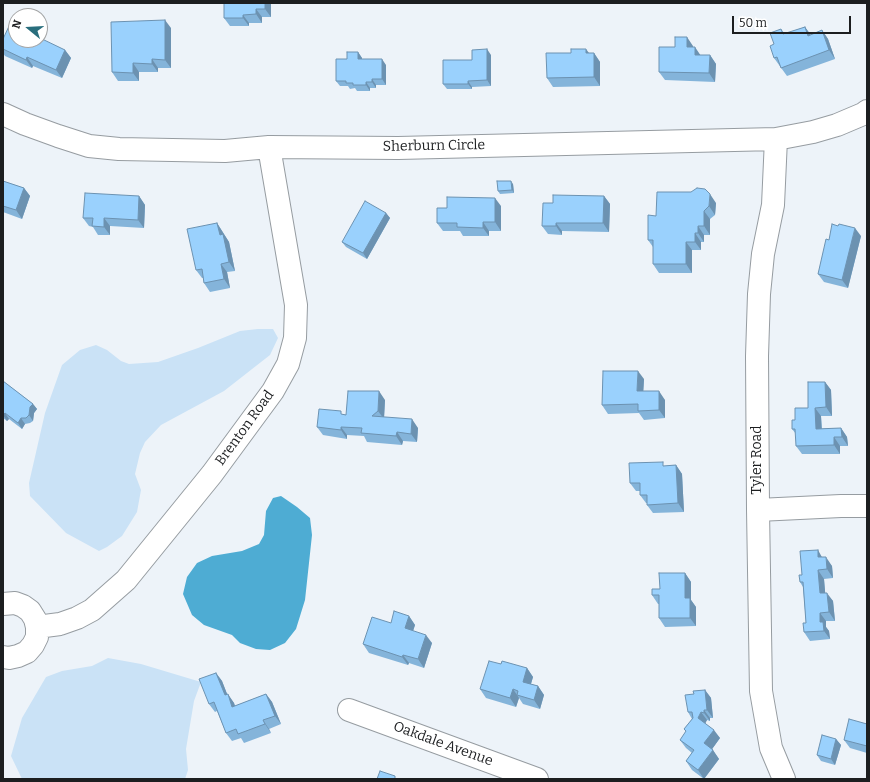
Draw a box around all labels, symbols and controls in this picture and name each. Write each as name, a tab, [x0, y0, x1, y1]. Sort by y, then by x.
north arrow	[8, 8, 48, 48]
scale bar	[734, 8, 853, 34]
text: 50 m	[739, 16, 767, 30]
text: N	[10, 18, 25, 30]
street label: Sherburn Circle	[383, 137, 485, 155]
street label: Brenton Road	[212, 387, 278, 469]
street label: Tyler Road	[749, 426, 765, 494]
street label: Oakdale Avenue	[391, 718, 495, 770]

